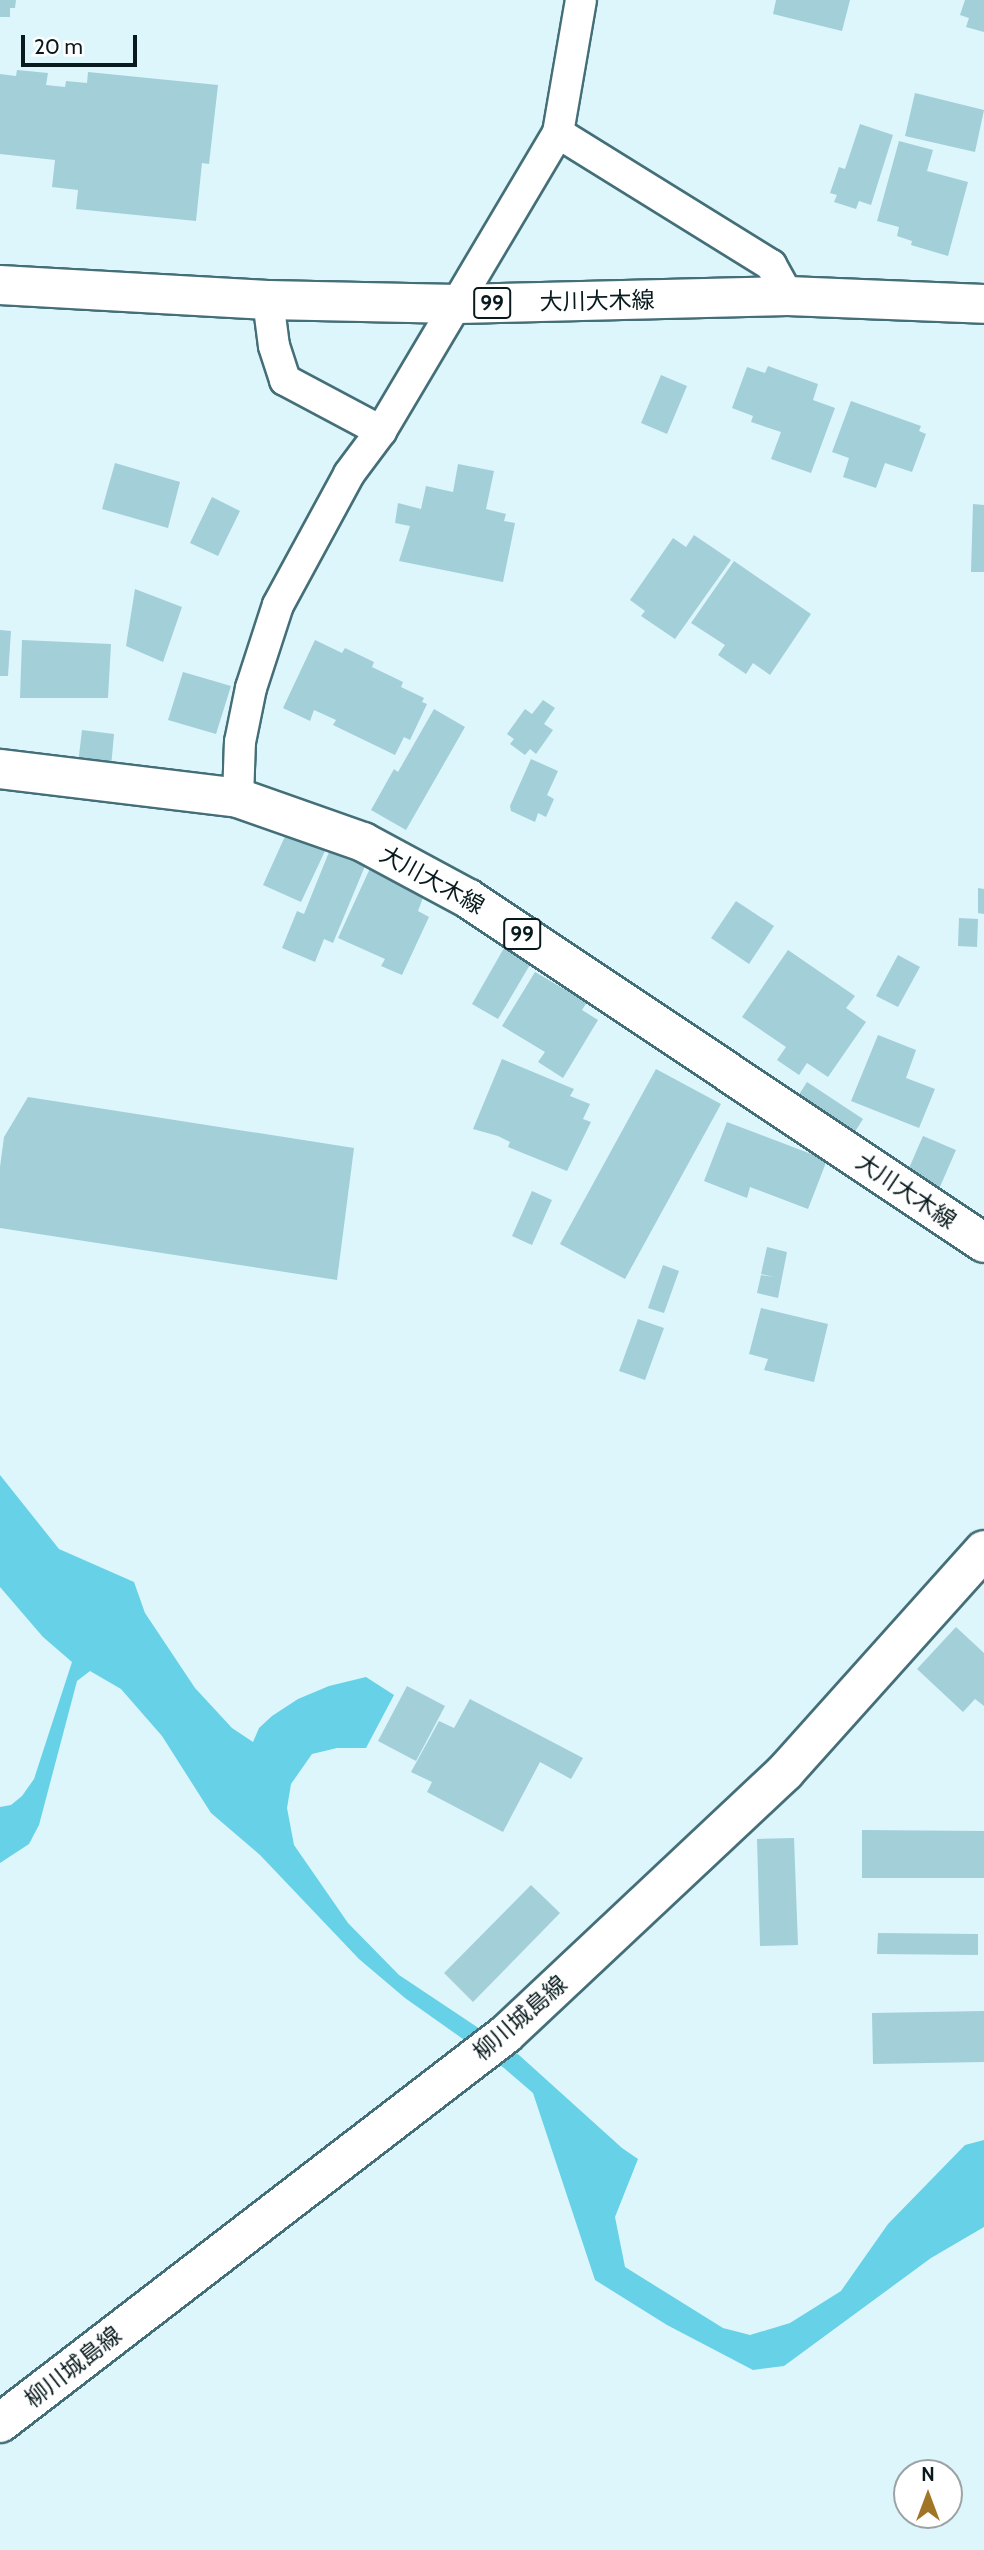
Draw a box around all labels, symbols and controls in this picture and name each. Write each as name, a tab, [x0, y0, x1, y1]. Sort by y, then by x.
scale bar	[24, 21, 140, 65]
text: 20 m	[34, 34, 83, 59]
road number: 99	[473, 286, 511, 320]
street label: 大川大木線	[539, 286, 655, 316]
street label: 大川大木線	[375, 840, 489, 920]
road number: 99	[503, 916, 541, 951]
street label: 大川大木線	[851, 1147, 961, 1235]
street label: 柳川城島線	[468, 1970, 572, 2066]
street label: 柳川城島線	[19, 2321, 127, 2413]
north arrow	[893, 2459, 963, 2529]
text: N	[921, 2463, 935, 2486]

